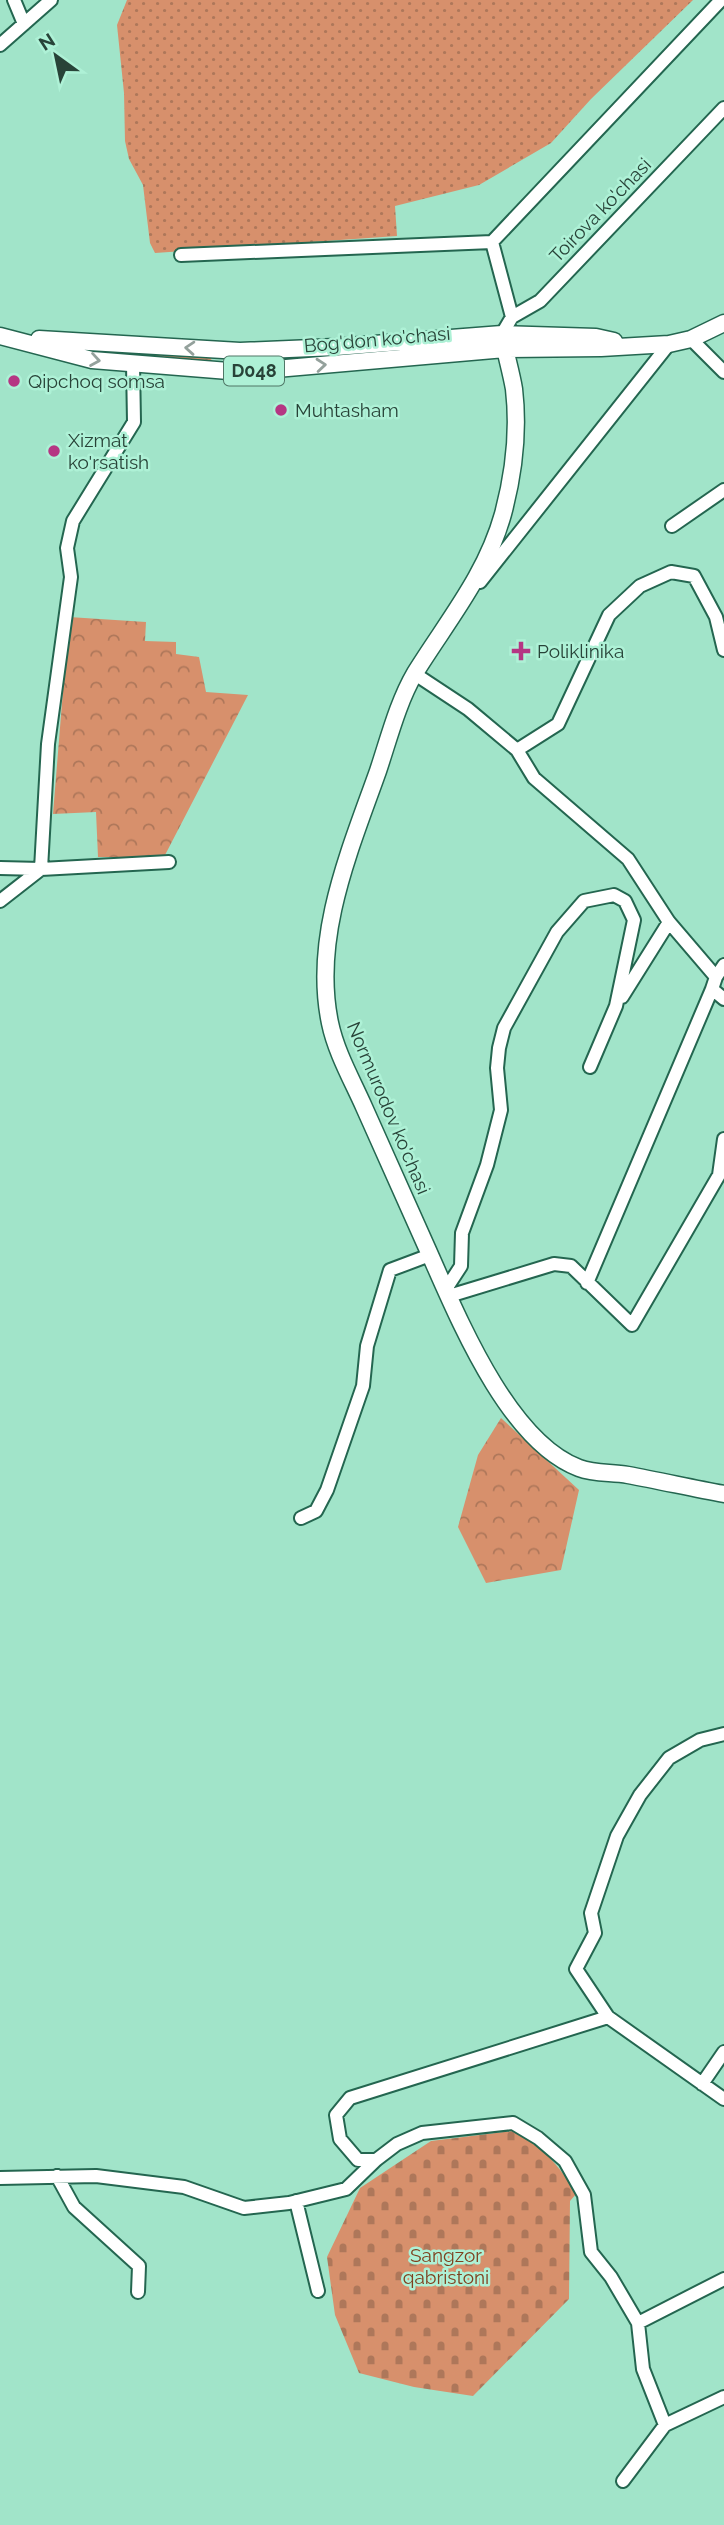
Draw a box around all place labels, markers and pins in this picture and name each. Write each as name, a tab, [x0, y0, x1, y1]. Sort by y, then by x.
place label: Qipchoq somsa	[28, 370, 165, 392]
marker: Qipchoq somsa	[6, 373, 22, 389]
place label: Muhtasham	[295, 399, 399, 421]
marker: Muhtasham	[273, 402, 289, 418]
place label: Xizmat ko'rsatish	[68, 429, 149, 473]
marker: Xizmat ko'rsatish	[46, 443, 62, 459]
place label: Poliklinika	[537, 640, 624, 662]
marker: Poliklinika	[511, 641, 531, 661]

